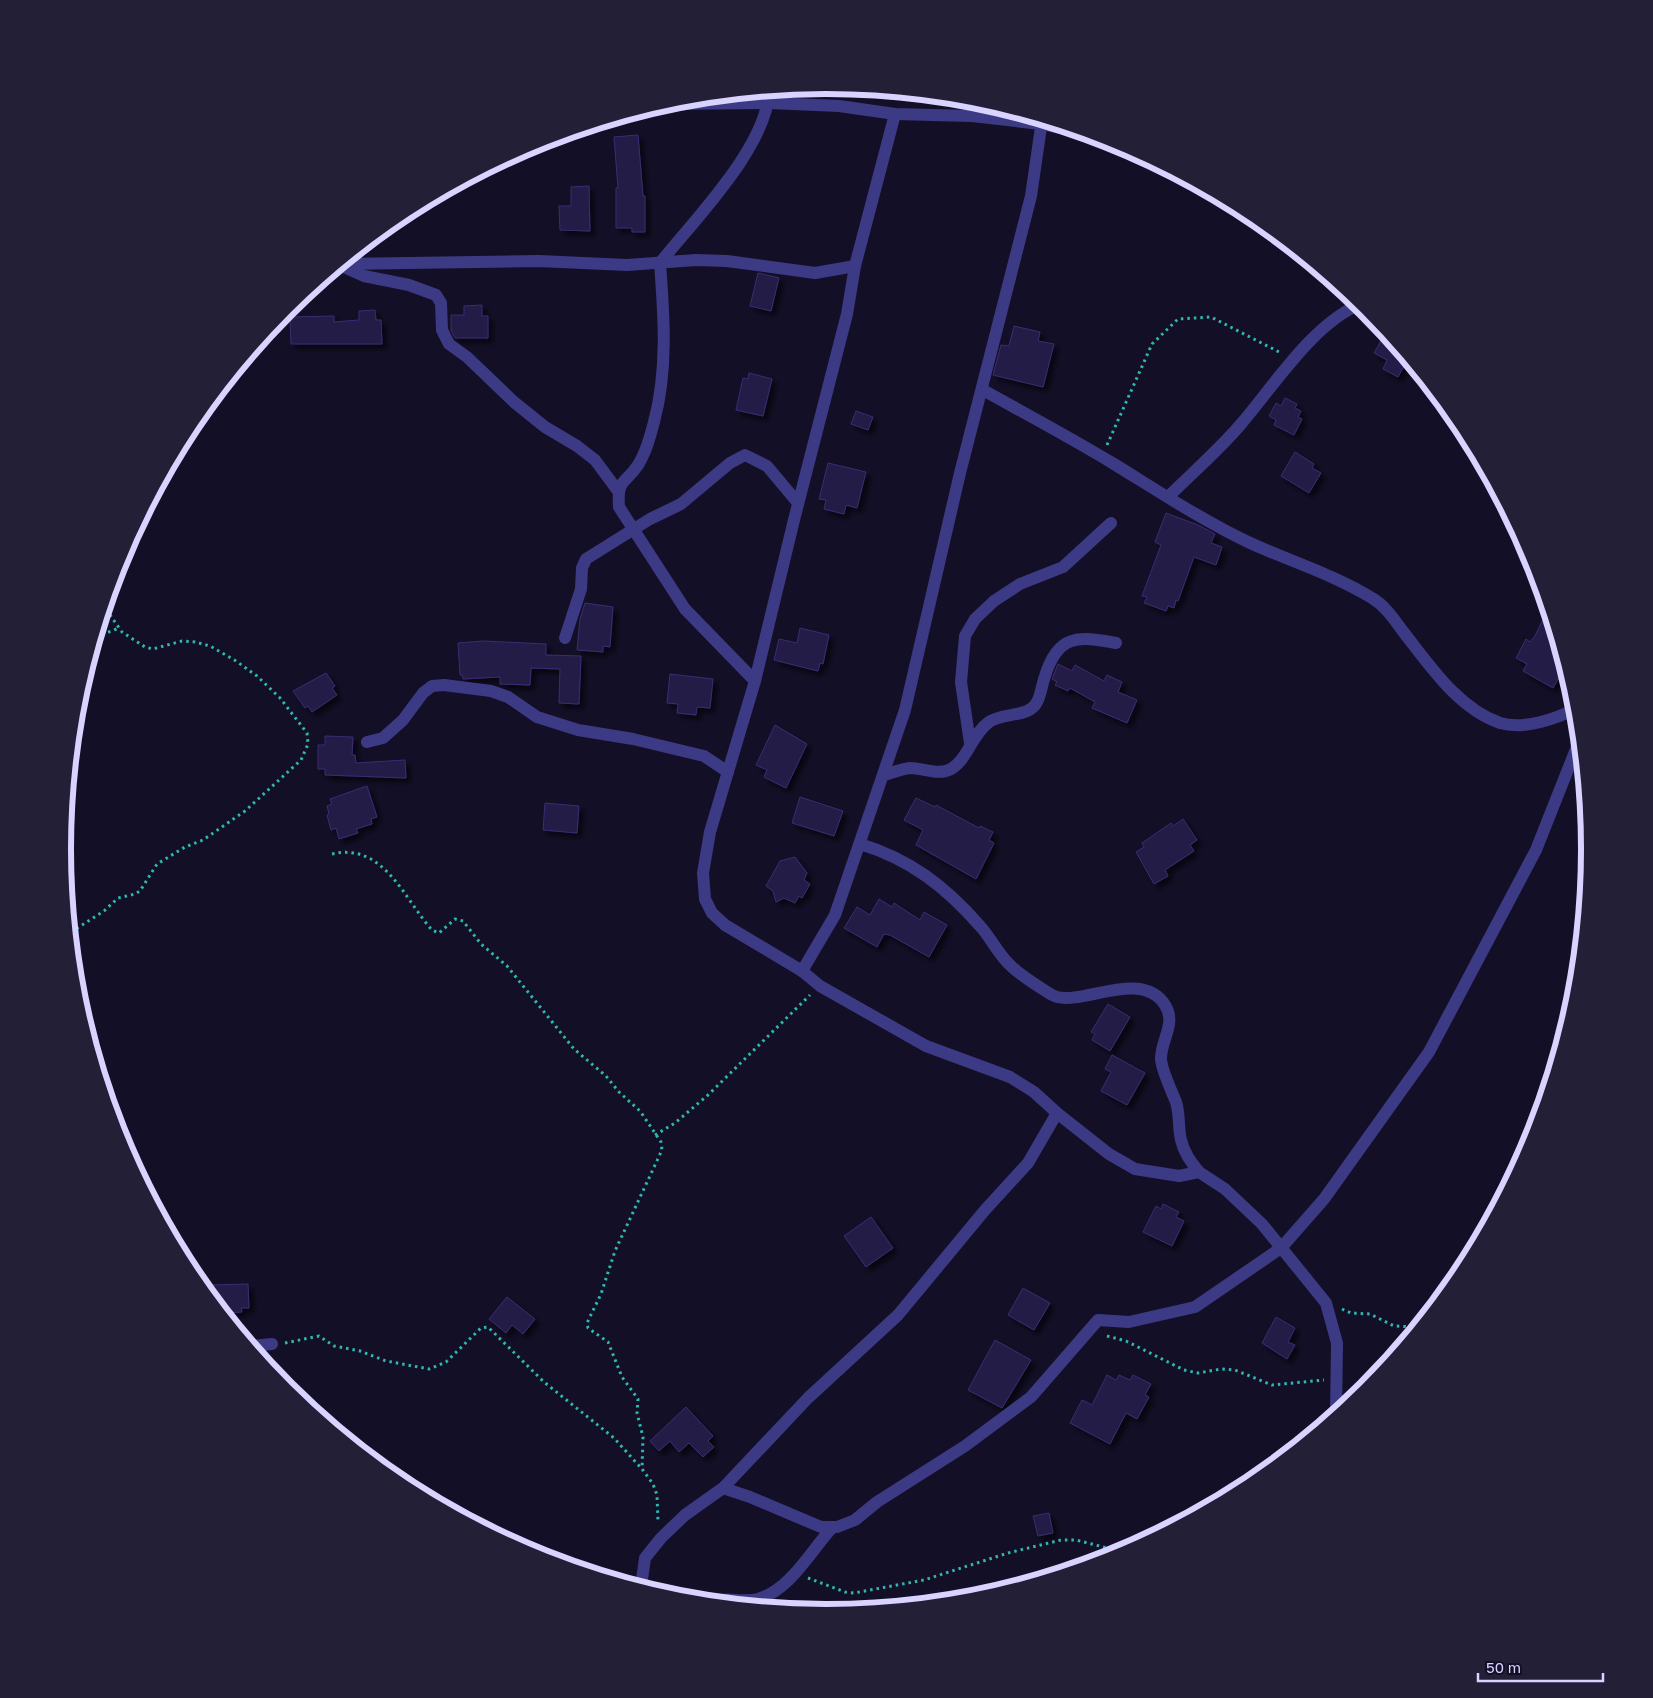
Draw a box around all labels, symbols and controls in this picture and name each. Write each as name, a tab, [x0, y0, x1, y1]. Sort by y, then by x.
scale bar	[1478, 1650, 1603, 1682]
text: 50 m	[1486, 1658, 1521, 1676]

